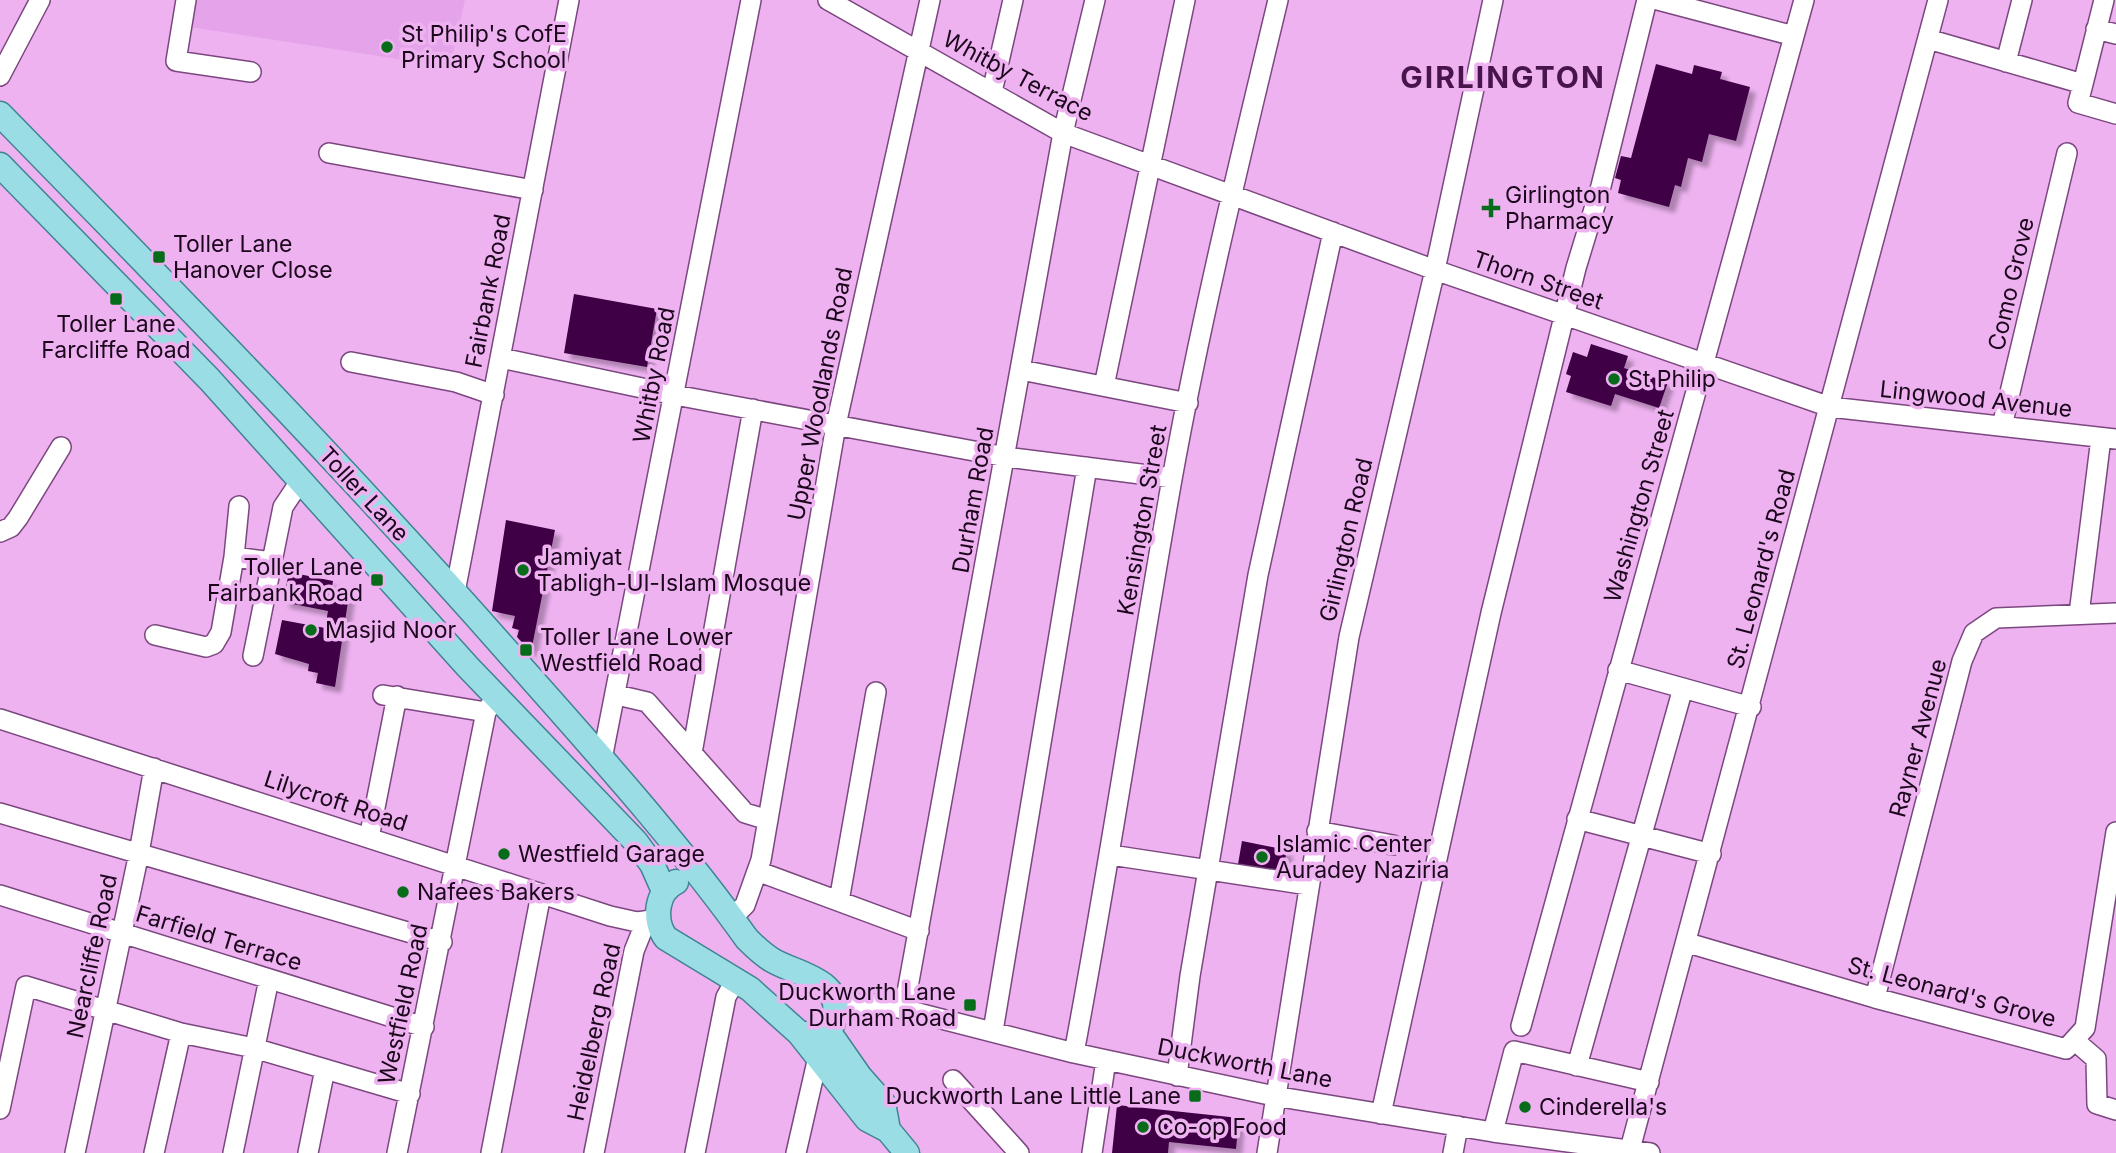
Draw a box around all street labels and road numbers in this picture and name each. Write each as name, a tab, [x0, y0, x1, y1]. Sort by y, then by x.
street label: Whitby Terrace	[938, 25, 1098, 127]
street label: Fairbank Road	[459, 212, 517, 370]
street label: Como Grove	[1982, 215, 2040, 353]
street label: Thorn Street	[1469, 245, 1607, 316]
street label: Upper Woodlands Road	[782, 265, 858, 523]
street label: Whitby Road	[627, 305, 681, 445]
street label: Lingwood Avenue	[1878, 375, 2074, 423]
street label: Washington Street	[1598, 406, 1680, 606]
street label: Kensington Street	[1111, 422, 1173, 617]
street label: Durham Road	[946, 425, 1000, 575]
street label: Toller Lane	[313, 441, 415, 547]
street label: Girlington Road	[1314, 455, 1378, 625]
street label: St. Leonard's Road	[1721, 466, 1801, 672]
street label: Rayner Avenue	[1883, 656, 1953, 820]
street label: Lilycroft Road	[261, 765, 411, 837]
street label: Nearcliffe Road	[61, 871, 123, 1041]
street label: Farfield Terrace	[133, 899, 305, 977]
street label: Westfield Road	[372, 921, 434, 1087]
street label: Heidelberg Road	[561, 941, 627, 1123]
street label: St. Leonard's Grove	[1845, 951, 2059, 1033]
street label: Duckworth Lane	[1155, 1032, 1335, 1094]

